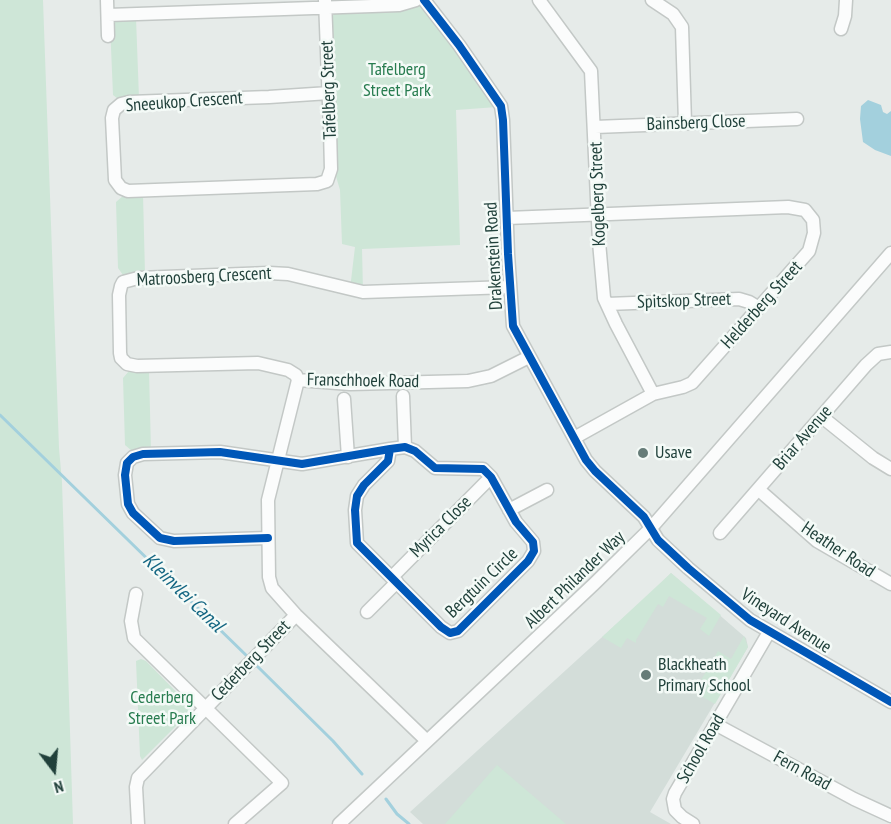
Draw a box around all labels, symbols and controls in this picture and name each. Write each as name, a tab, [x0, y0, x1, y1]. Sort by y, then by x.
street label: Tafelberg Street	[316, 40, 342, 140]
park label: Tafelberg Street Park	[363, 59, 431, 101]
street label: Sneeukop Crescent	[125, 87, 243, 117]
street label: Bainsberg Close	[646, 110, 746, 136]
street label: Kogelberg Street	[585, 141, 611, 247]
street label: Drakenstein Road	[480, 201, 508, 311]
street label: Helderberg Street	[717, 257, 807, 353]
street label: Matroosberg Crescent	[136, 263, 272, 291]
street label: Spitskop Street	[637, 289, 731, 313]
street label: Franschhoek Road	[307, 369, 419, 393]
street label: Briar Avenue	[769, 401, 837, 475]
place label: Usave	[655, 442, 692, 464]
marker: Usave	[636, 446, 650, 460]
street label: Myrica Close	[406, 492, 476, 562]
street label: Heather Road	[797, 518, 879, 582]
street label: Albert Philander Way	[520, 527, 630, 633]
street label: Bergtuin Circle	[441, 543, 523, 623]
water label: Kleinvlei Canal	[137, 548, 229, 638]
street label: Vineyard Avenue	[737, 584, 835, 658]
street label: Cederberg Street	[207, 616, 295, 706]
place label: Blackheath Primary School	[658, 654, 751, 696]
marker: Blackheath Primary School	[639, 668, 653, 682]
park label: Cederberg Street Park	[128, 687, 196, 730]
street label: School Road	[673, 711, 729, 787]
north arrow	[24, 740, 84, 800]
street label: Fern Road	[770, 746, 834, 796]
text: N	[52, 776, 66, 798]

